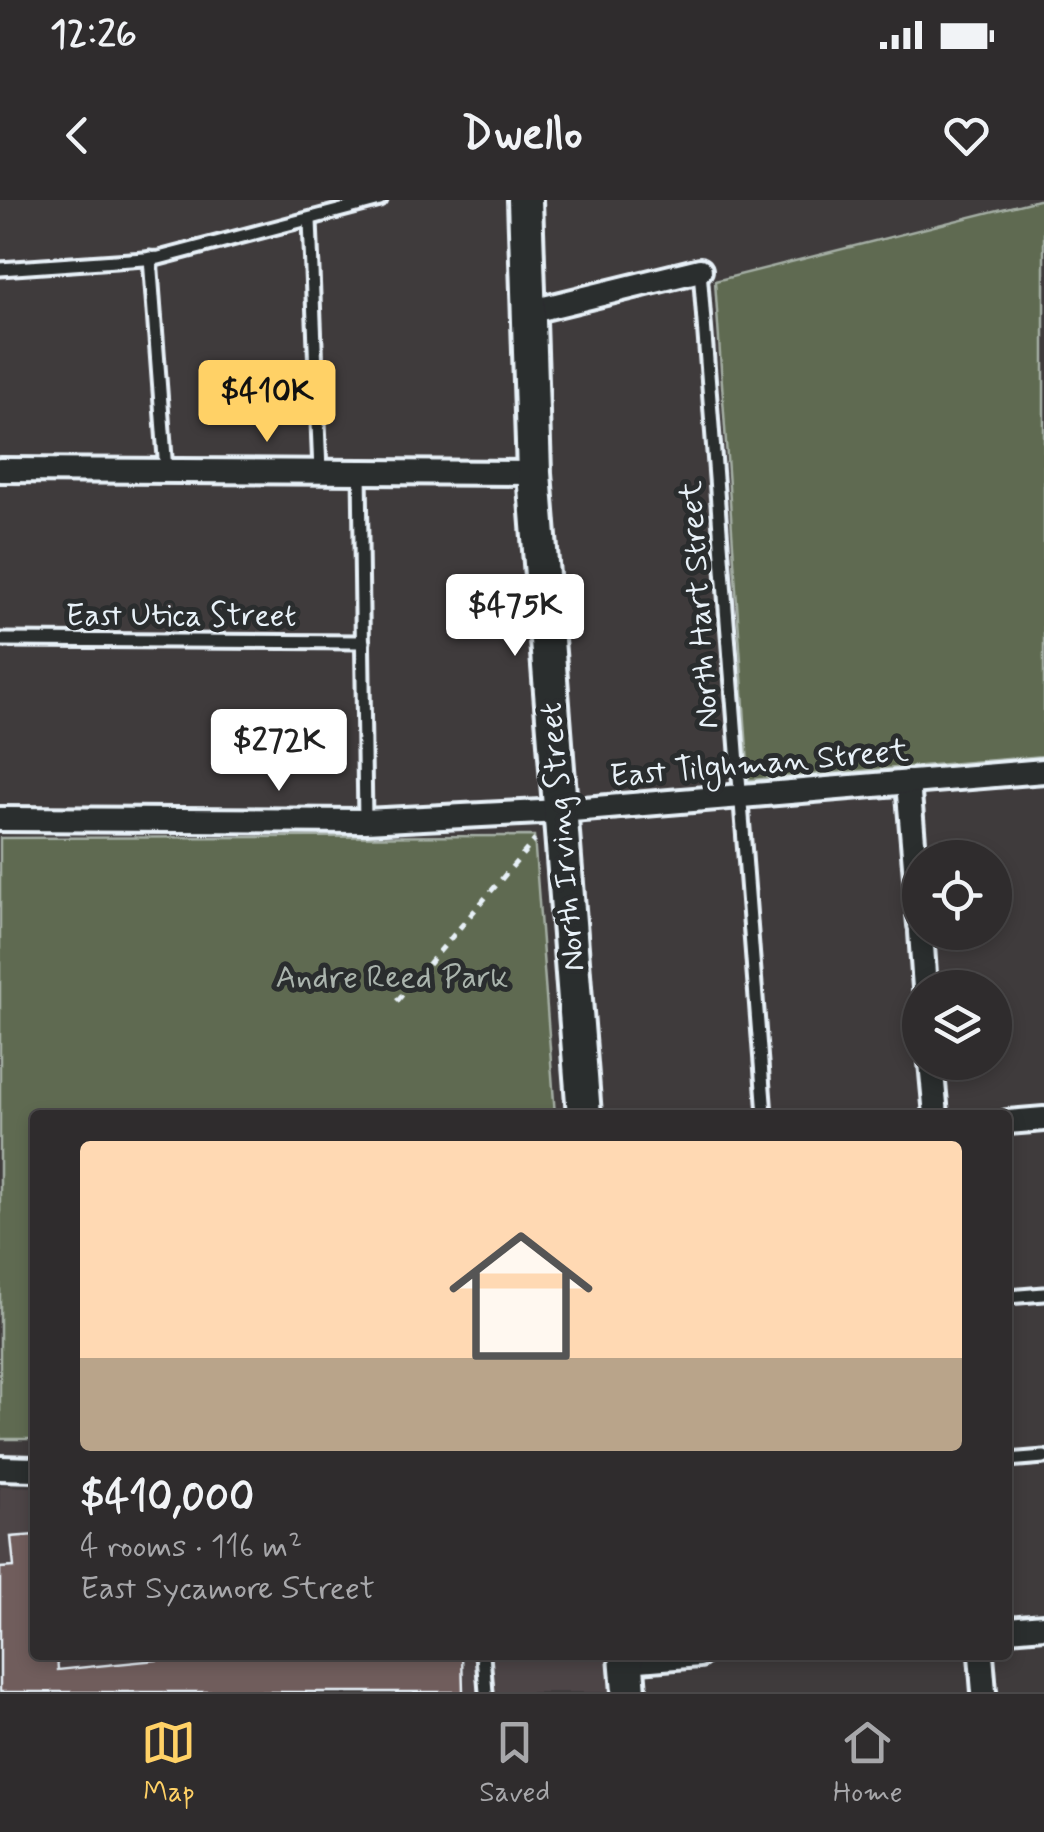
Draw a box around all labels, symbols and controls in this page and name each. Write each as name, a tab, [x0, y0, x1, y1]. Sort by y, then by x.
text: 12:26	[50, 11, 137, 60]
text: Dwello	[462, 106, 582, 165]
icon: back	[50, 108, 105, 163]
icon: heart	[939, 108, 994, 163]
pin: $410K	[197, 360, 337, 445]
text: $410K	[220, 371, 314, 413]
street label: North Hart Street	[670, 479, 730, 730]
pin: $475K	[445, 574, 585, 659]
text: $475K	[468, 585, 562, 627]
street label: East Utica Street	[66, 595, 296, 637]
street label: North Irving Street	[530, 700, 596, 973]
pin: $272K	[209, 709, 349, 794]
text: $272K	[233, 720, 325, 762]
street label: East Tilghman Street	[608, 730, 911, 800]
map controls	[902, 840, 1012, 1080]
button: locate	[902, 840, 1012, 950]
park label: Andre Reed Park	[275, 957, 509, 999]
button: layers	[902, 970, 1012, 1080]
icon: home	[431, 1206, 611, 1386]
text: $410,000	[80, 1471, 254, 1526]
text: 4 rooms · 116 m²	[80, 1526, 302, 1568]
text: East Sycamore Street	[80, 1568, 375, 1610]
tab: Map	[141, 1715, 196, 1812]
tab: Saved	[479, 1715, 550, 1812]
tab: Home	[833, 1715, 903, 1812]

